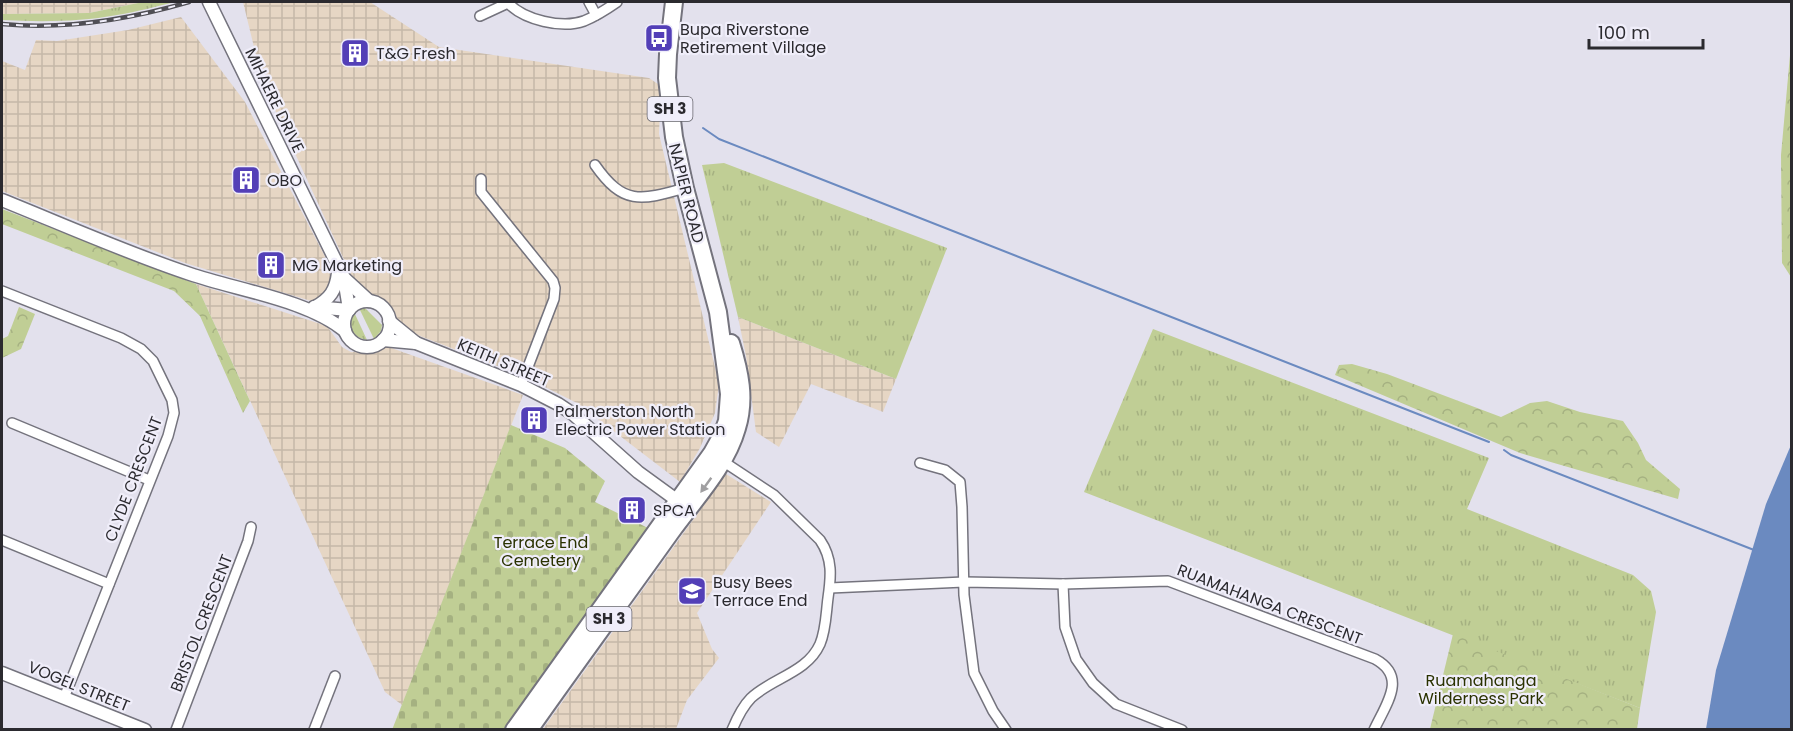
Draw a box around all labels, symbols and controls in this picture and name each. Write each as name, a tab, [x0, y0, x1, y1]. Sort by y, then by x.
scale bar	[1589, 12, 1703, 50]
place label: Bupa Riverstone Retirement Village	[680, 18, 826, 59]
text: 100 m	[1598, 20, 1650, 45]
bus stop icon: Bupa Riverstone Retirement Village	[643, 22, 675, 54]
building icon: T&G Fresh	[339, 37, 371, 69]
place label: T&G Fresh	[376, 42, 456, 65]
street label: MIHAERE DRIVE	[239, 44, 310, 156]
road number: SH 3	[648, 97, 692, 121]
street label: NAPIER ROAD	[663, 141, 710, 245]
building icon: OBO	[230, 164, 262, 196]
place label: OBO	[267, 169, 302, 192]
building icon: MG Marketing	[255, 249, 287, 281]
place label: MG Marketing	[292, 254, 402, 277]
street label: KEITH STREET	[454, 333, 554, 392]
place label: Palmerston North Electric Power Station	[555, 400, 726, 441]
building icon: Palmerston North Electric Power Station	[518, 404, 550, 436]
street label: CLYDE CRESCENT	[99, 413, 168, 545]
one-way arrow	[700, 476, 712, 492]
building icon: SPCA	[616, 494, 648, 526]
place label: SPCA	[653, 499, 695, 522]
park label: Terrace End Cemetery	[494, 531, 588, 572]
street label: BRISTOL CRESCENT	[165, 551, 238, 695]
street label: RUAMAHANGA CRESCENT	[1174, 558, 1366, 651]
place label: Busy Bees Terrace End	[713, 571, 808, 612]
school or university icon: Busy Bees Terrace End	[676, 575, 708, 607]
road number: SH 3	[586, 607, 632, 631]
street label: VOGEL STREET	[24, 656, 134, 717]
park label: Ruamahanga Wilderness Park	[1418, 669, 1545, 710]

